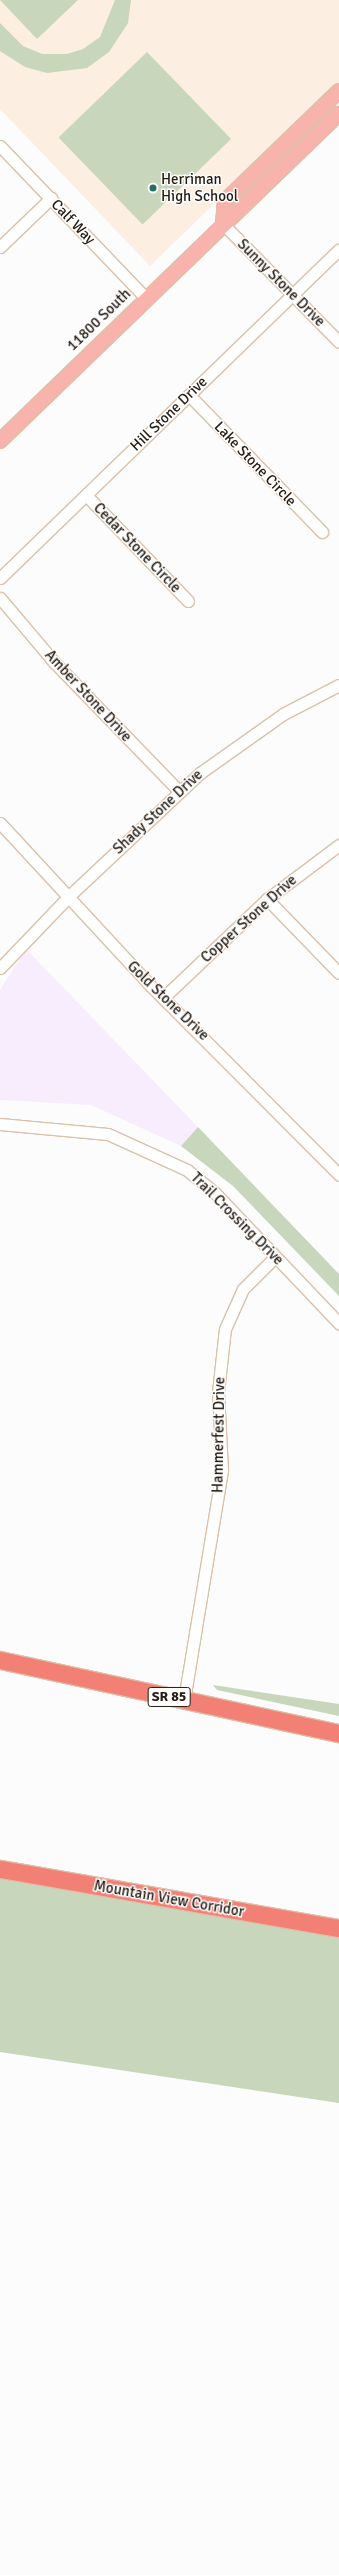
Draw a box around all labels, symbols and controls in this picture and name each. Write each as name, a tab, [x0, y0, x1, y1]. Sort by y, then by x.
place label: Herriman High School	[161, 170, 238, 205]
marker: Herriman High School	[148, 183, 158, 193]
street label: Calf Way	[47, 196, 99, 248]
street label: Sunny Stone Drive	[233, 235, 329, 331]
street label: 11800 South	[63, 285, 135, 355]
street label: Hill Stone Drive	[127, 373, 211, 455]
street label: Lake Stone Circle	[210, 418, 300, 510]
street label: Cedar Stone Circle	[89, 499, 185, 597]
street label: Amber Stone Drive	[41, 646, 135, 746]
street label: Shady Stone Drive	[109, 766, 207, 858]
street label: Copper Stone Drive	[197, 871, 301, 967]
street label: Gold Stone Drive	[123, 957, 213, 1045]
street label: Trail Crossing Drive	[187, 1169, 287, 1269]
street label: Hammerfest Drive	[209, 1377, 229, 1493]
road number: SR 85	[147, 1685, 191, 1709]
street label: Mountain View Corridor	[92, 1877, 246, 1921]

